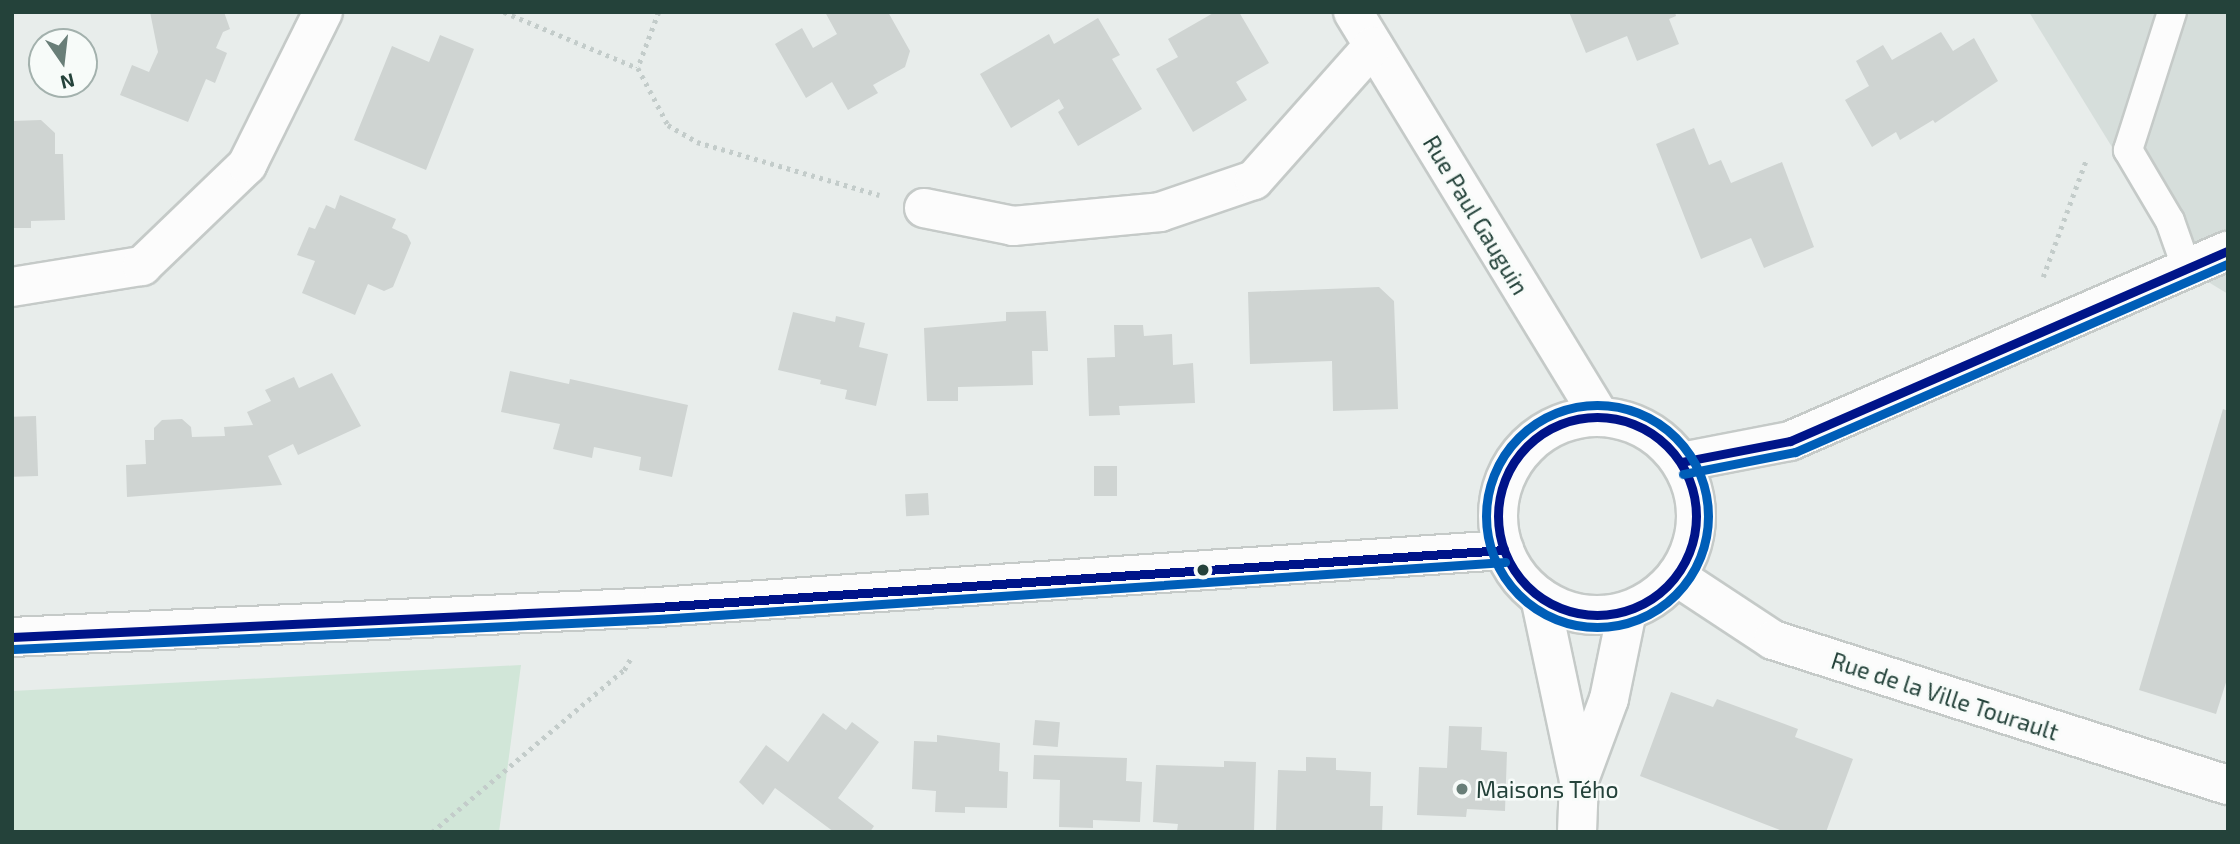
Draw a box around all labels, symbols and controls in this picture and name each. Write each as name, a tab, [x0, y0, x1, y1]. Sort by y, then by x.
north arrow	[28, 28, 98, 98]
text: N	[58, 69, 77, 95]
street label: Rue Paul Gauguin	[1418, 130, 1534, 300]
unlabelled marker	[1196, 563, 1210, 577]
street label: Rue de la Ville Tourault	[1827, 646, 2063, 746]
place label: Maisons Tého	[1476, 775, 1619, 803]
marker: Maisons Tého	[1454, 781, 1470, 797]

